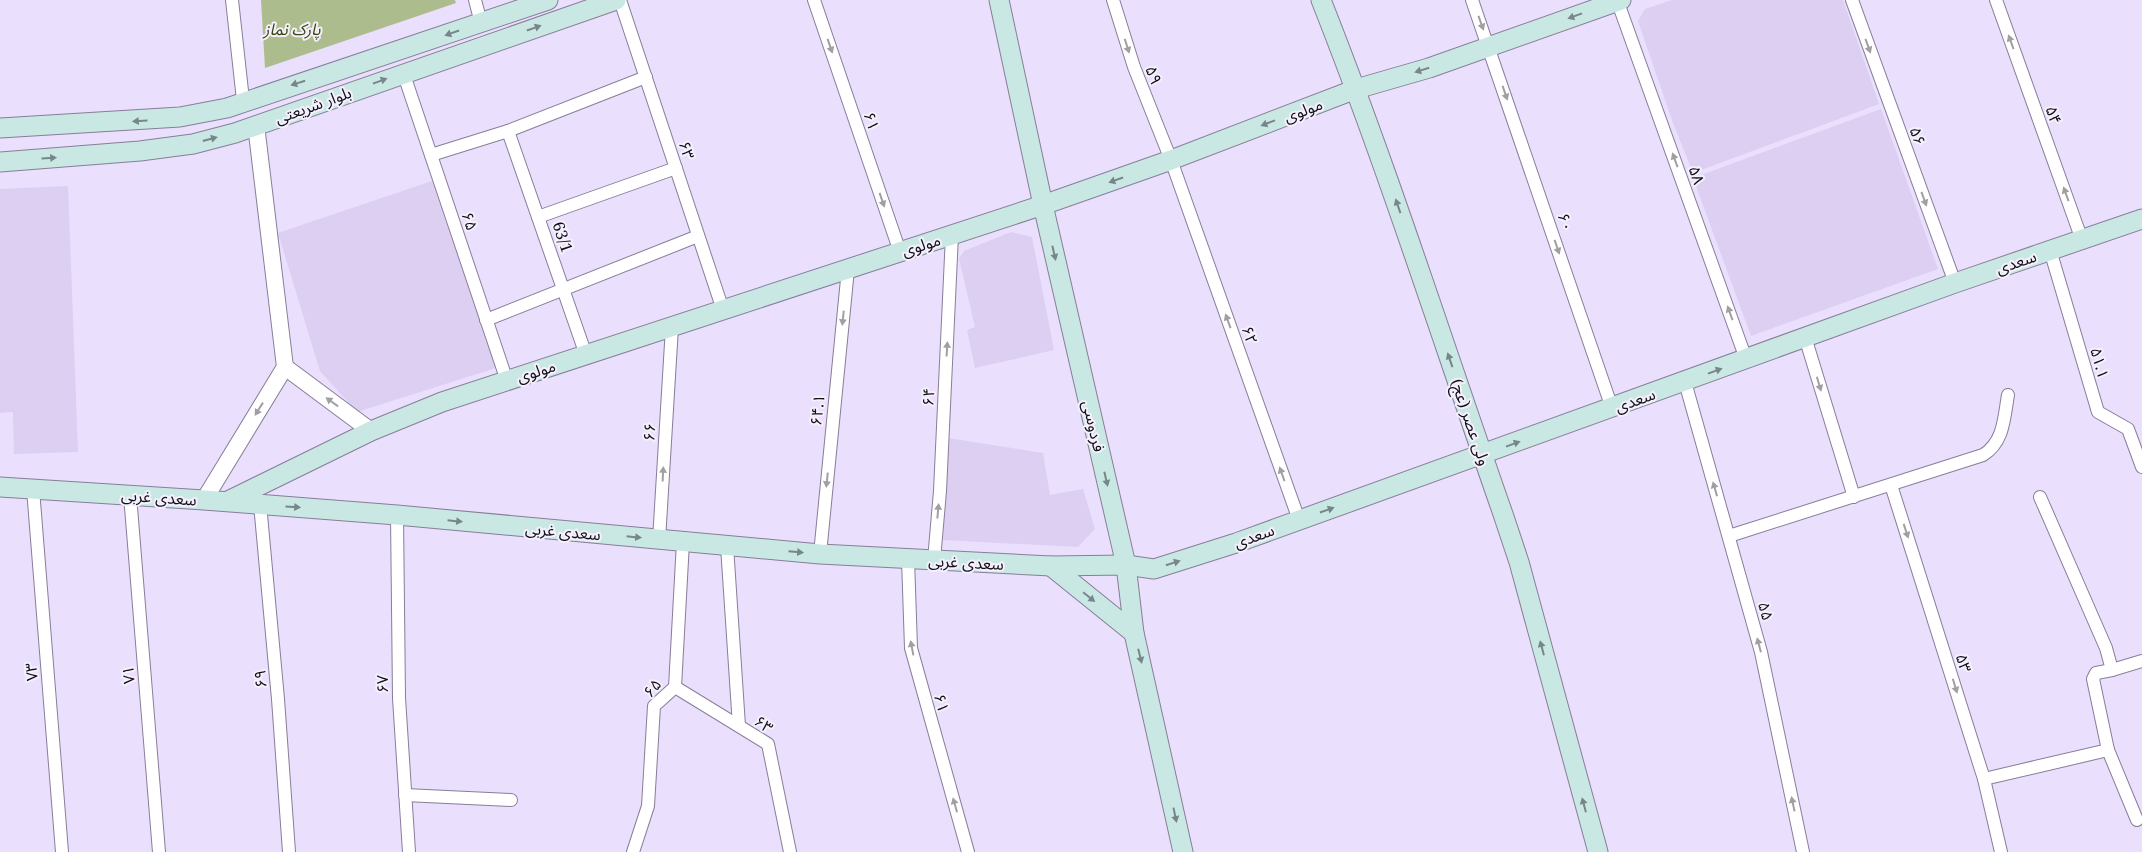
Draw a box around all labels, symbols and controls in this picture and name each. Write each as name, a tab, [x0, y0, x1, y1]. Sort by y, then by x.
one-way arrow	[1567, 12, 1582, 20]
one-way arrow	[1478, 16, 1485, 31]
park label: پارک نماز	[262, 18, 321, 40]
one-way arrow	[526, 24, 541, 31]
one-way arrow	[444, 29, 459, 37]
one-way arrow	[2007, 34, 2014, 49]
one-way arrow	[826, 39, 834, 54]
one-way arrow	[1124, 39, 1132, 54]
one-way arrow	[1864, 39, 1872, 54]
street label: ۵۹	[1140, 63, 1168, 87]
one-way arrow	[1414, 66, 1429, 74]
one-way arrow	[373, 77, 388, 85]
one-way arrow	[290, 80, 305, 88]
street label: بلوار شریعتی	[272, 81, 354, 129]
one-way arrow	[1501, 86, 1509, 101]
street label: مولوی	[1280, 93, 1326, 127]
street label: ۵۴	[2041, 103, 2067, 127]
street label: ۶۱	[859, 109, 885, 133]
one-way arrow	[132, 117, 148, 125]
one-way arrow	[1261, 120, 1276, 127]
street label: ۵۶	[1905, 124, 1931, 148]
one-way arrow	[202, 135, 217, 143]
street label: ۶۳	[674, 138, 700, 162]
one-way arrow	[1671, 153, 1678, 168]
one-way arrow	[41, 154, 57, 162]
street label: ۵۸	[1684, 163, 1710, 187]
one-way arrow	[1108, 176, 1123, 184]
one-way arrow	[2062, 187, 2069, 202]
one-way arrow	[1921, 191, 1928, 206]
one-way arrow	[878, 193, 886, 208]
one-way arrow	[1394, 199, 1401, 214]
street label: ۶۵	[457, 209, 483, 233]
street label: ۶۰	[1553, 210, 1579, 234]
street label: 63/1	[547, 219, 579, 255]
street label: مولوی	[899, 228, 943, 262]
one-way arrow	[1554, 239, 1562, 254]
one-way arrow	[1050, 245, 1058, 260]
street label: سعدی	[1993, 245, 2039, 279]
one-way arrow	[1726, 305, 1734, 320]
one-way arrow	[839, 310, 847, 326]
one-way arrow	[1224, 313, 1231, 328]
street label: ۶۲	[1237, 323, 1263, 347]
one-way arrow	[943, 341, 951, 357]
street label: ۵۱.۱	[2085, 345, 2115, 381]
one-way arrow	[1446, 353, 1453, 368]
street label: مولوی	[514, 354, 558, 388]
one-way arrow	[1708, 367, 1723, 375]
street label: ولی عصر (عج)	[1444, 376, 1496, 469]
one-way arrow	[1816, 376, 1824, 391]
street label: سعدی	[1612, 383, 1658, 417]
street label: ۶۴	[917, 387, 939, 407]
street label: ۶۴.۱	[804, 393, 830, 427]
one-way arrow	[325, 397, 339, 407]
street label: فردوسی	[1077, 398, 1111, 454]
one-way arrow	[255, 402, 264, 415]
street label: ۶۶	[638, 422, 660, 442]
one-way arrow	[1506, 440, 1521, 448]
one-way arrow	[659, 466, 667, 482]
one-way arrow	[1278, 466, 1285, 481]
one-way arrow	[823, 472, 831, 488]
one-way arrow	[1102, 472, 1110, 487]
one-way arrow	[1711, 481, 1719, 496]
street label: سعدی غربی	[120, 483, 198, 511]
one-way arrow	[285, 503, 301, 511]
one-way arrow	[934, 503, 942, 519]
one-way arrow	[1320, 506, 1335, 514]
one-way arrow	[447, 517, 463, 525]
street label: سعدی غربی	[524, 517, 602, 545]
street label: سعدی	[1231, 519, 1277, 553]
one-way arrow	[1903, 524, 1910, 539]
one-way arrow	[626, 534, 642, 542]
one-way arrow	[788, 548, 804, 556]
street label: سعدی غربی	[928, 549, 1004, 575]
one-way arrow	[1166, 559, 1181, 567]
one-way arrow	[1082, 591, 1095, 602]
street label: ۵۵	[1753, 599, 1779, 623]
one-way arrow	[1755, 638, 1763, 653]
one-way arrow	[908, 641, 916, 656]
one-way arrow	[1538, 641, 1546, 656]
one-way arrow	[1136, 649, 1144, 664]
street label: ۵۳	[1951, 651, 1977, 675]
street label: ۷۳	[19, 662, 43, 682]
street label: ۷۱	[116, 665, 140, 685]
street label: ۶۹	[248, 669, 272, 689]
street label: ۶۵	[638, 674, 666, 702]
street label: ۶۷	[371, 675, 393, 693]
one-way arrow	[1951, 679, 1959, 694]
street label: ۶۱	[929, 691, 955, 715]
street label: ۶۳	[750, 710, 778, 738]
one-way arrow	[951, 797, 959, 812]
one-way arrow	[1789, 797, 1797, 812]
one-way arrow	[1580, 798, 1588, 813]
one-way arrow	[1171, 807, 1179, 822]

